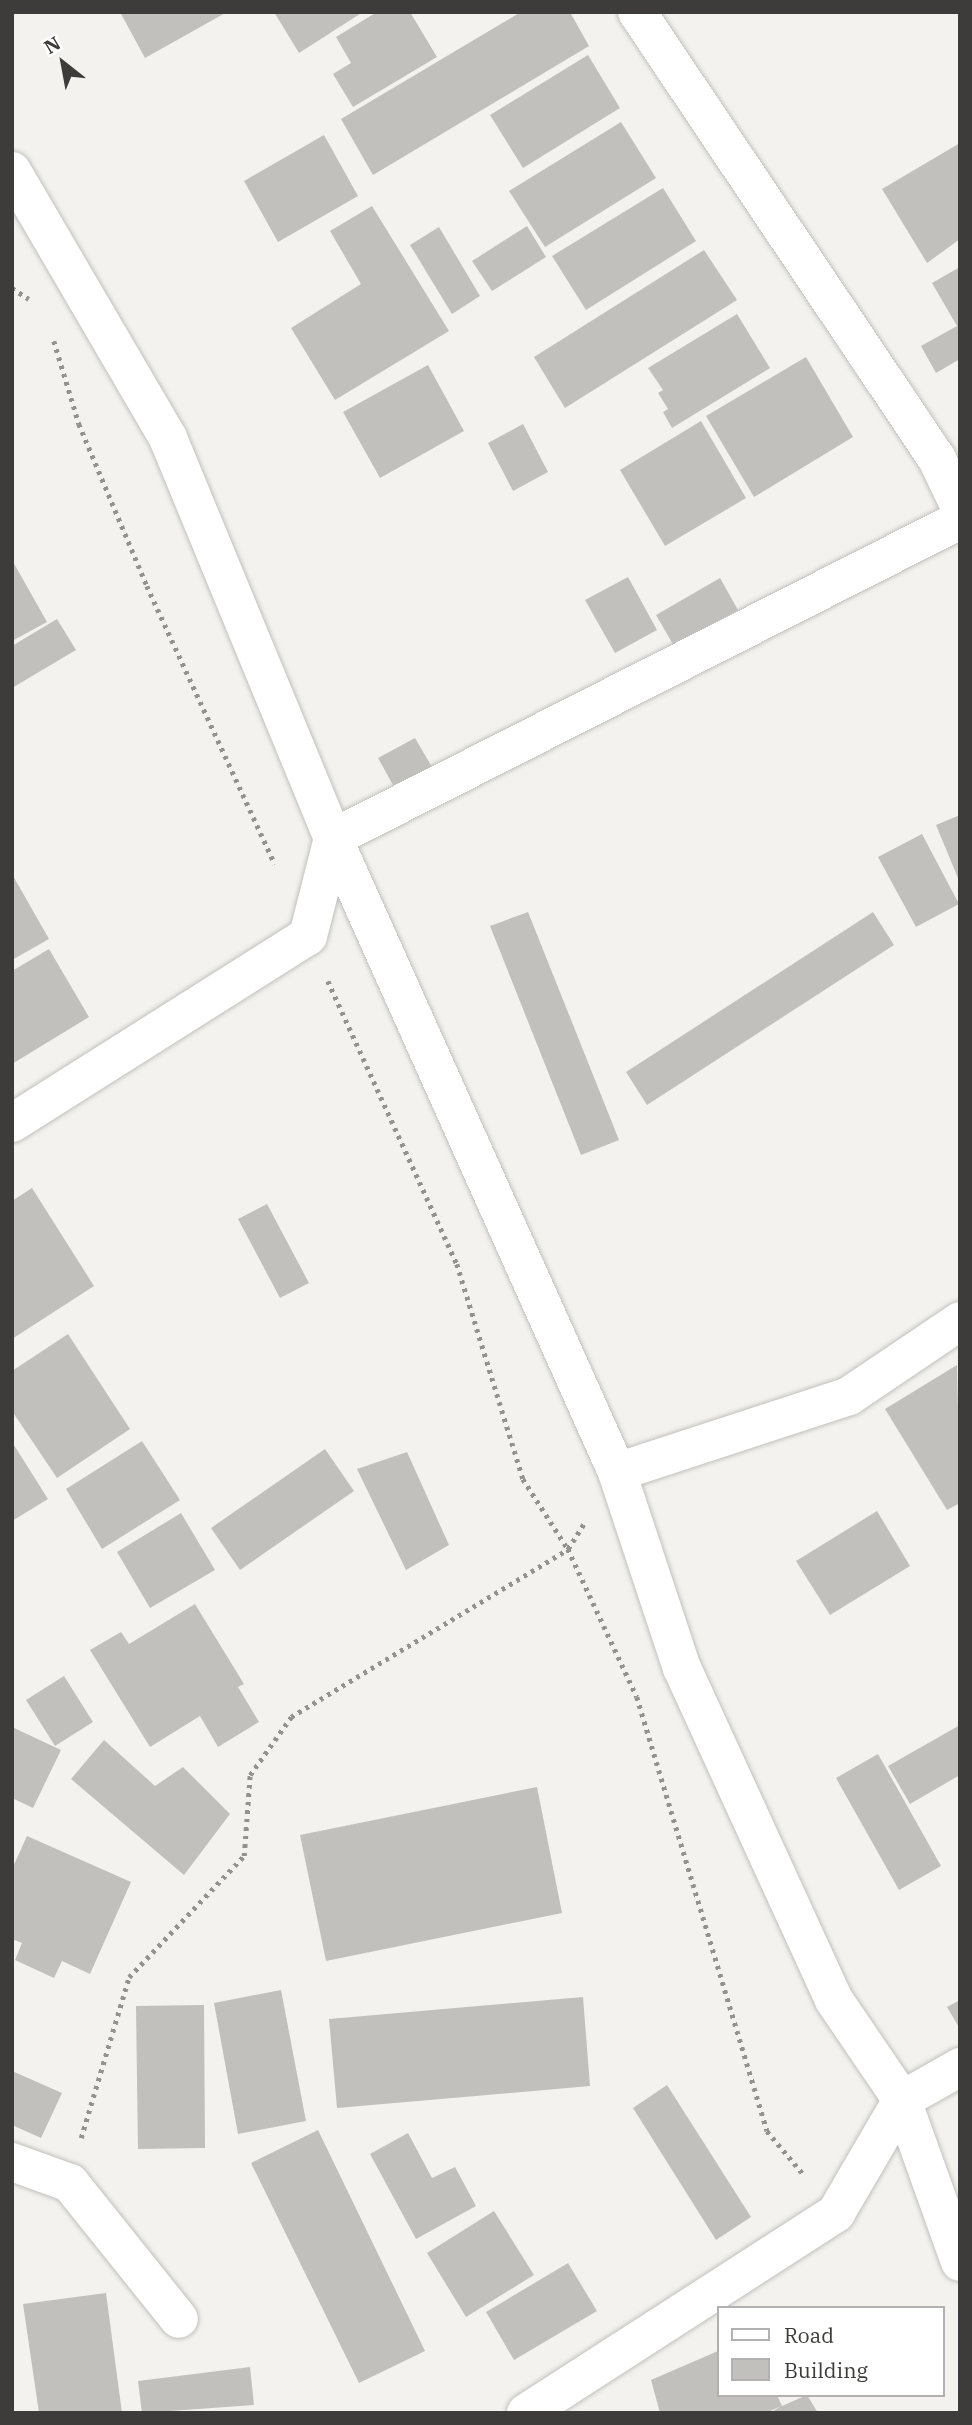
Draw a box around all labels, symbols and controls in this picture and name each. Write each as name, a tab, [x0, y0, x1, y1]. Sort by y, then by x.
north arrow	[28, 28, 98, 98]
text: N	[40, 31, 65, 59]
legend	[716, 2306, 944, 2397]
text: Road	[784, 2321, 834, 2349]
text: Building	[784, 2356, 868, 2384]

